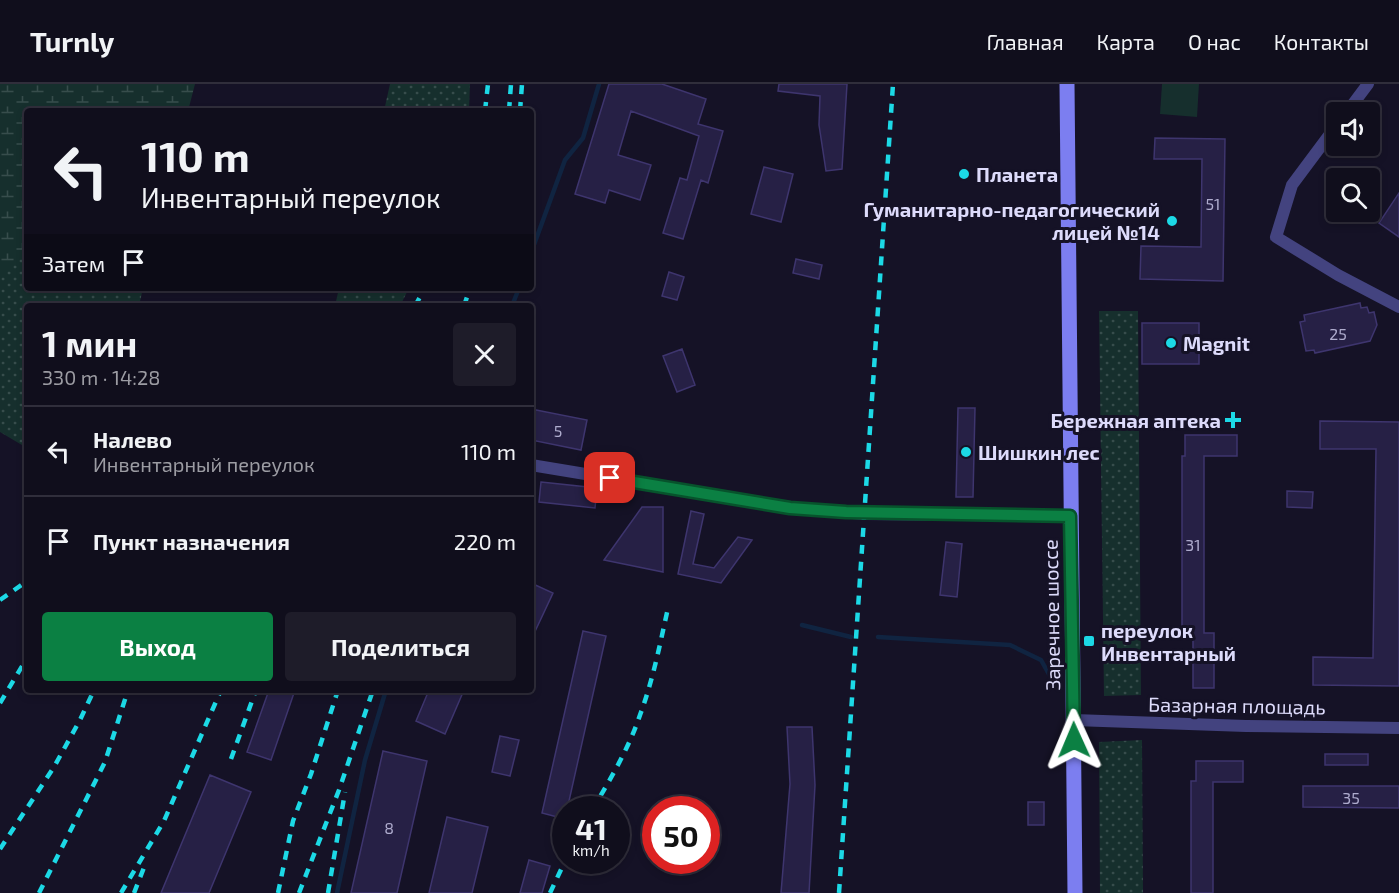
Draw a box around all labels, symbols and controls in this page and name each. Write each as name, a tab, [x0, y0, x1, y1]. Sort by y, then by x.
text: Turnly	[30, 24, 114, 58]
text: Главная	[987, 29, 1064, 54]
text: Карта	[1097, 29, 1155, 54]
text: О нас	[1188, 29, 1241, 54]
text: Контакты	[1274, 29, 1369, 54]
map controls	[1326, 102, 1380, 222]
button: sound	[1326, 102, 1380, 156]
text: 110 m	[141, 130, 250, 180]
icon: left	[42, 132, 120, 210]
place label: Планета	[976, 162, 1058, 186]
marker: Планета	[957, 167, 971, 181]
button: search	[1326, 168, 1380, 222]
text: Инвентарный переулок	[141, 181, 440, 213]
house number: 51	[1206, 194, 1220, 213]
place label: Гуманитарно-педагогический лицей №14	[864, 197, 1160, 244]
marker: Гуманитарно-педагогический лицей №14	[1165, 214, 1179, 228]
icon: arrive	[117, 246, 150, 279]
text: Затем	[42, 250, 105, 276]
text: 1 мин	[42, 321, 137, 364]
button: close	[453, 323, 516, 386]
house number: 25	[1329, 324, 1347, 343]
place label: Magnit	[1183, 331, 1250, 355]
marker: Magnit	[1164, 336, 1178, 350]
text: 330 m · 14:28	[42, 365, 160, 389]
place label: Бережная аптека	[1051, 408, 1221, 432]
marker: Бережная аптека	[1226, 413, 1240, 427]
house number: 5	[554, 421, 562, 440]
text: Налево	[93, 426, 172, 452]
icon: left	[42, 435, 75, 468]
text: 110 m	[461, 438, 516, 464]
place label: Шишкин лес	[978, 440, 1100, 464]
marker: Шишкин лес	[959, 445, 973, 459]
text: Инвентарный переулок	[93, 452, 315, 476]
pin	[584, 452, 635, 503]
icon: arrive	[593, 461, 626, 494]
icon: arrive	[42, 525, 75, 558]
text: Пункт назначения	[93, 528, 290, 554]
text: 220 m	[454, 528, 516, 554]
house number: 31	[1185, 535, 1201, 554]
street label: Заречное шоссе	[1038, 539, 1064, 691]
button: Выход	[42, 612, 273, 681]
button: Поделиться	[285, 612, 516, 681]
place label: переулок Инвентарный	[1101, 618, 1236, 665]
marker: переулок Инвентарный	[1082, 634, 1096, 648]
street label: Базарная площадь	[1148, 691, 1326, 719]
position arrow	[1042, 708, 1106, 772]
house number: 35	[1342, 788, 1360, 807]
speed limit sign: 50	[642, 796, 720, 874]
text: 41	[575, 810, 607, 846]
house number: 8	[384, 818, 394, 837]
text: km/h	[572, 841, 610, 859]

